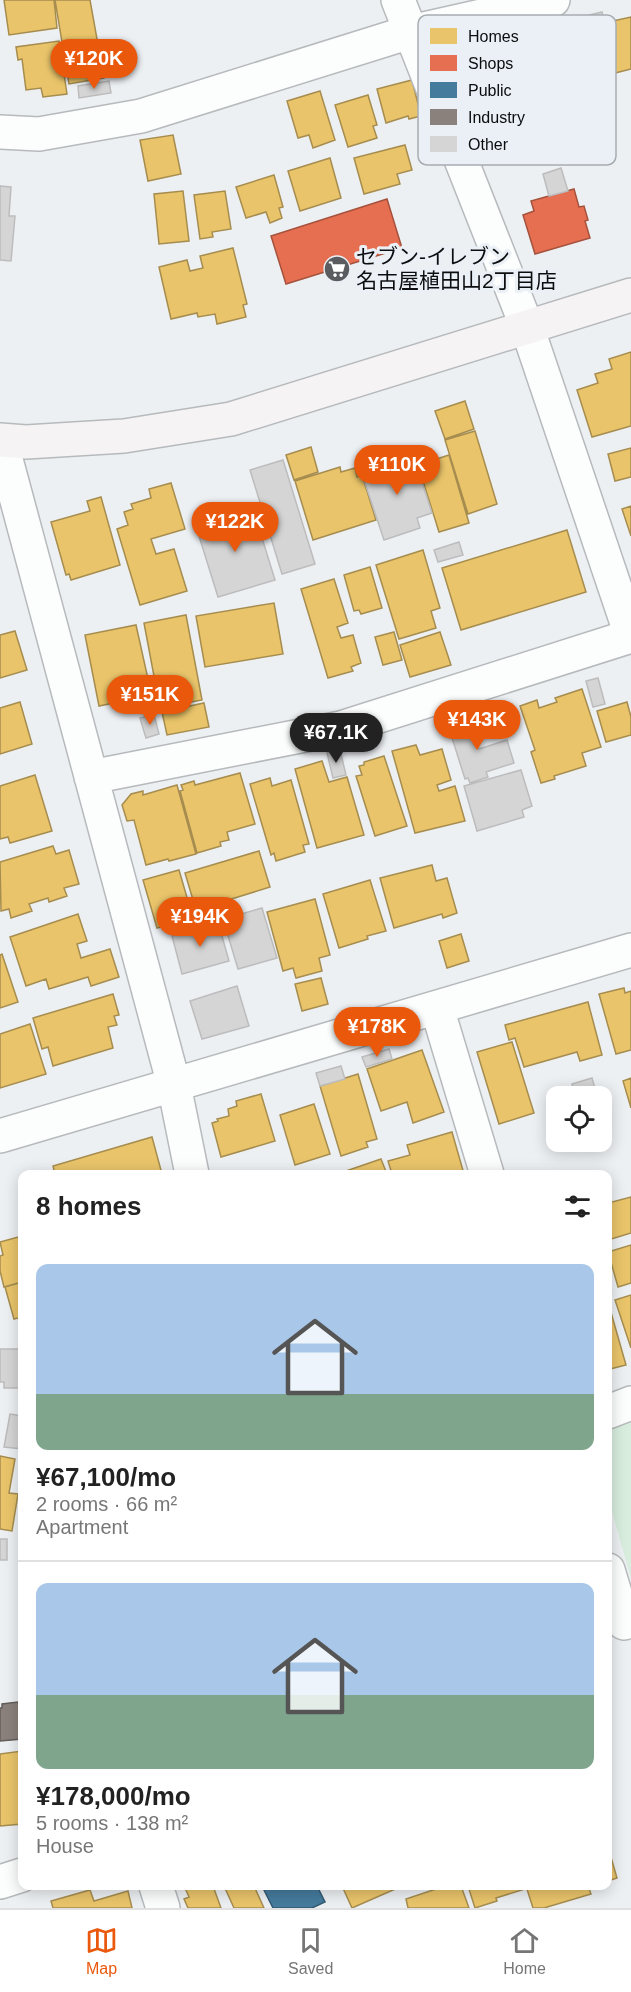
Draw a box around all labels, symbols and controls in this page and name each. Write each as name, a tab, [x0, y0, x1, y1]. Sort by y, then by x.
legend	[418, 15, 616, 165]
text: Homes	[468, 28, 519, 45]
pin: ¥120K	[52, 39, 136, 90]
text: ¥120K	[65, 47, 123, 69]
text: Shops	[468, 55, 513, 72]
text: Public	[468, 82, 512, 99]
text: Industry	[468, 109, 525, 126]
text: Other	[468, 136, 509, 153]
place label: セブン-イレブン 名古屋植田山2丁目店	[356, 245, 557, 292]
supermarket icon: セブン-イレブン 名古屋植田山2丁目店	[322, 254, 352, 284]
pin: ¥110K	[355, 445, 439, 496]
text: ¥110K	[368, 453, 426, 475]
pin: ¥122K	[193, 502, 277, 553]
text: ¥122K	[206, 510, 264, 532]
pin: ¥151K	[108, 675, 192, 726]
text: ¥151K	[121, 683, 179, 705]
pin: ¥143K	[435, 700, 519, 751]
text: ¥143K	[448, 708, 506, 730]
pin: ¥67.1K	[287, 713, 385, 764]
text: ¥67.1K	[304, 721, 368, 743]
pin: ¥194K	[158, 897, 242, 948]
text: ¥194K	[171, 905, 229, 927]
pin: ¥178K	[335, 1007, 419, 1058]
text: ¥178K	[348, 1015, 406, 1037]
map controls	[546, 1086, 612, 1152]
button: locate	[546, 1086, 612, 1152]
icon: filters	[561, 1190, 594, 1223]
text: 8 homes	[36, 1191, 142, 1221]
icon: home	[261, 1303, 369, 1411]
text: ¥67,100/mo	[36, 1462, 176, 1492]
text: 2 rooms · 66 m²	[36, 1493, 177, 1515]
text: Apartment	[36, 1516, 128, 1538]
icon: home	[261, 1622, 369, 1730]
text: ¥178,000/mo	[36, 1781, 191, 1811]
text: 5 rooms · 138 m²	[36, 1812, 188, 1834]
text: House	[36, 1835, 94, 1857]
tab: Map	[85, 1924, 118, 1978]
tab: Saved	[288, 1924, 333, 1978]
tab: Home	[503, 1924, 546, 1978]

